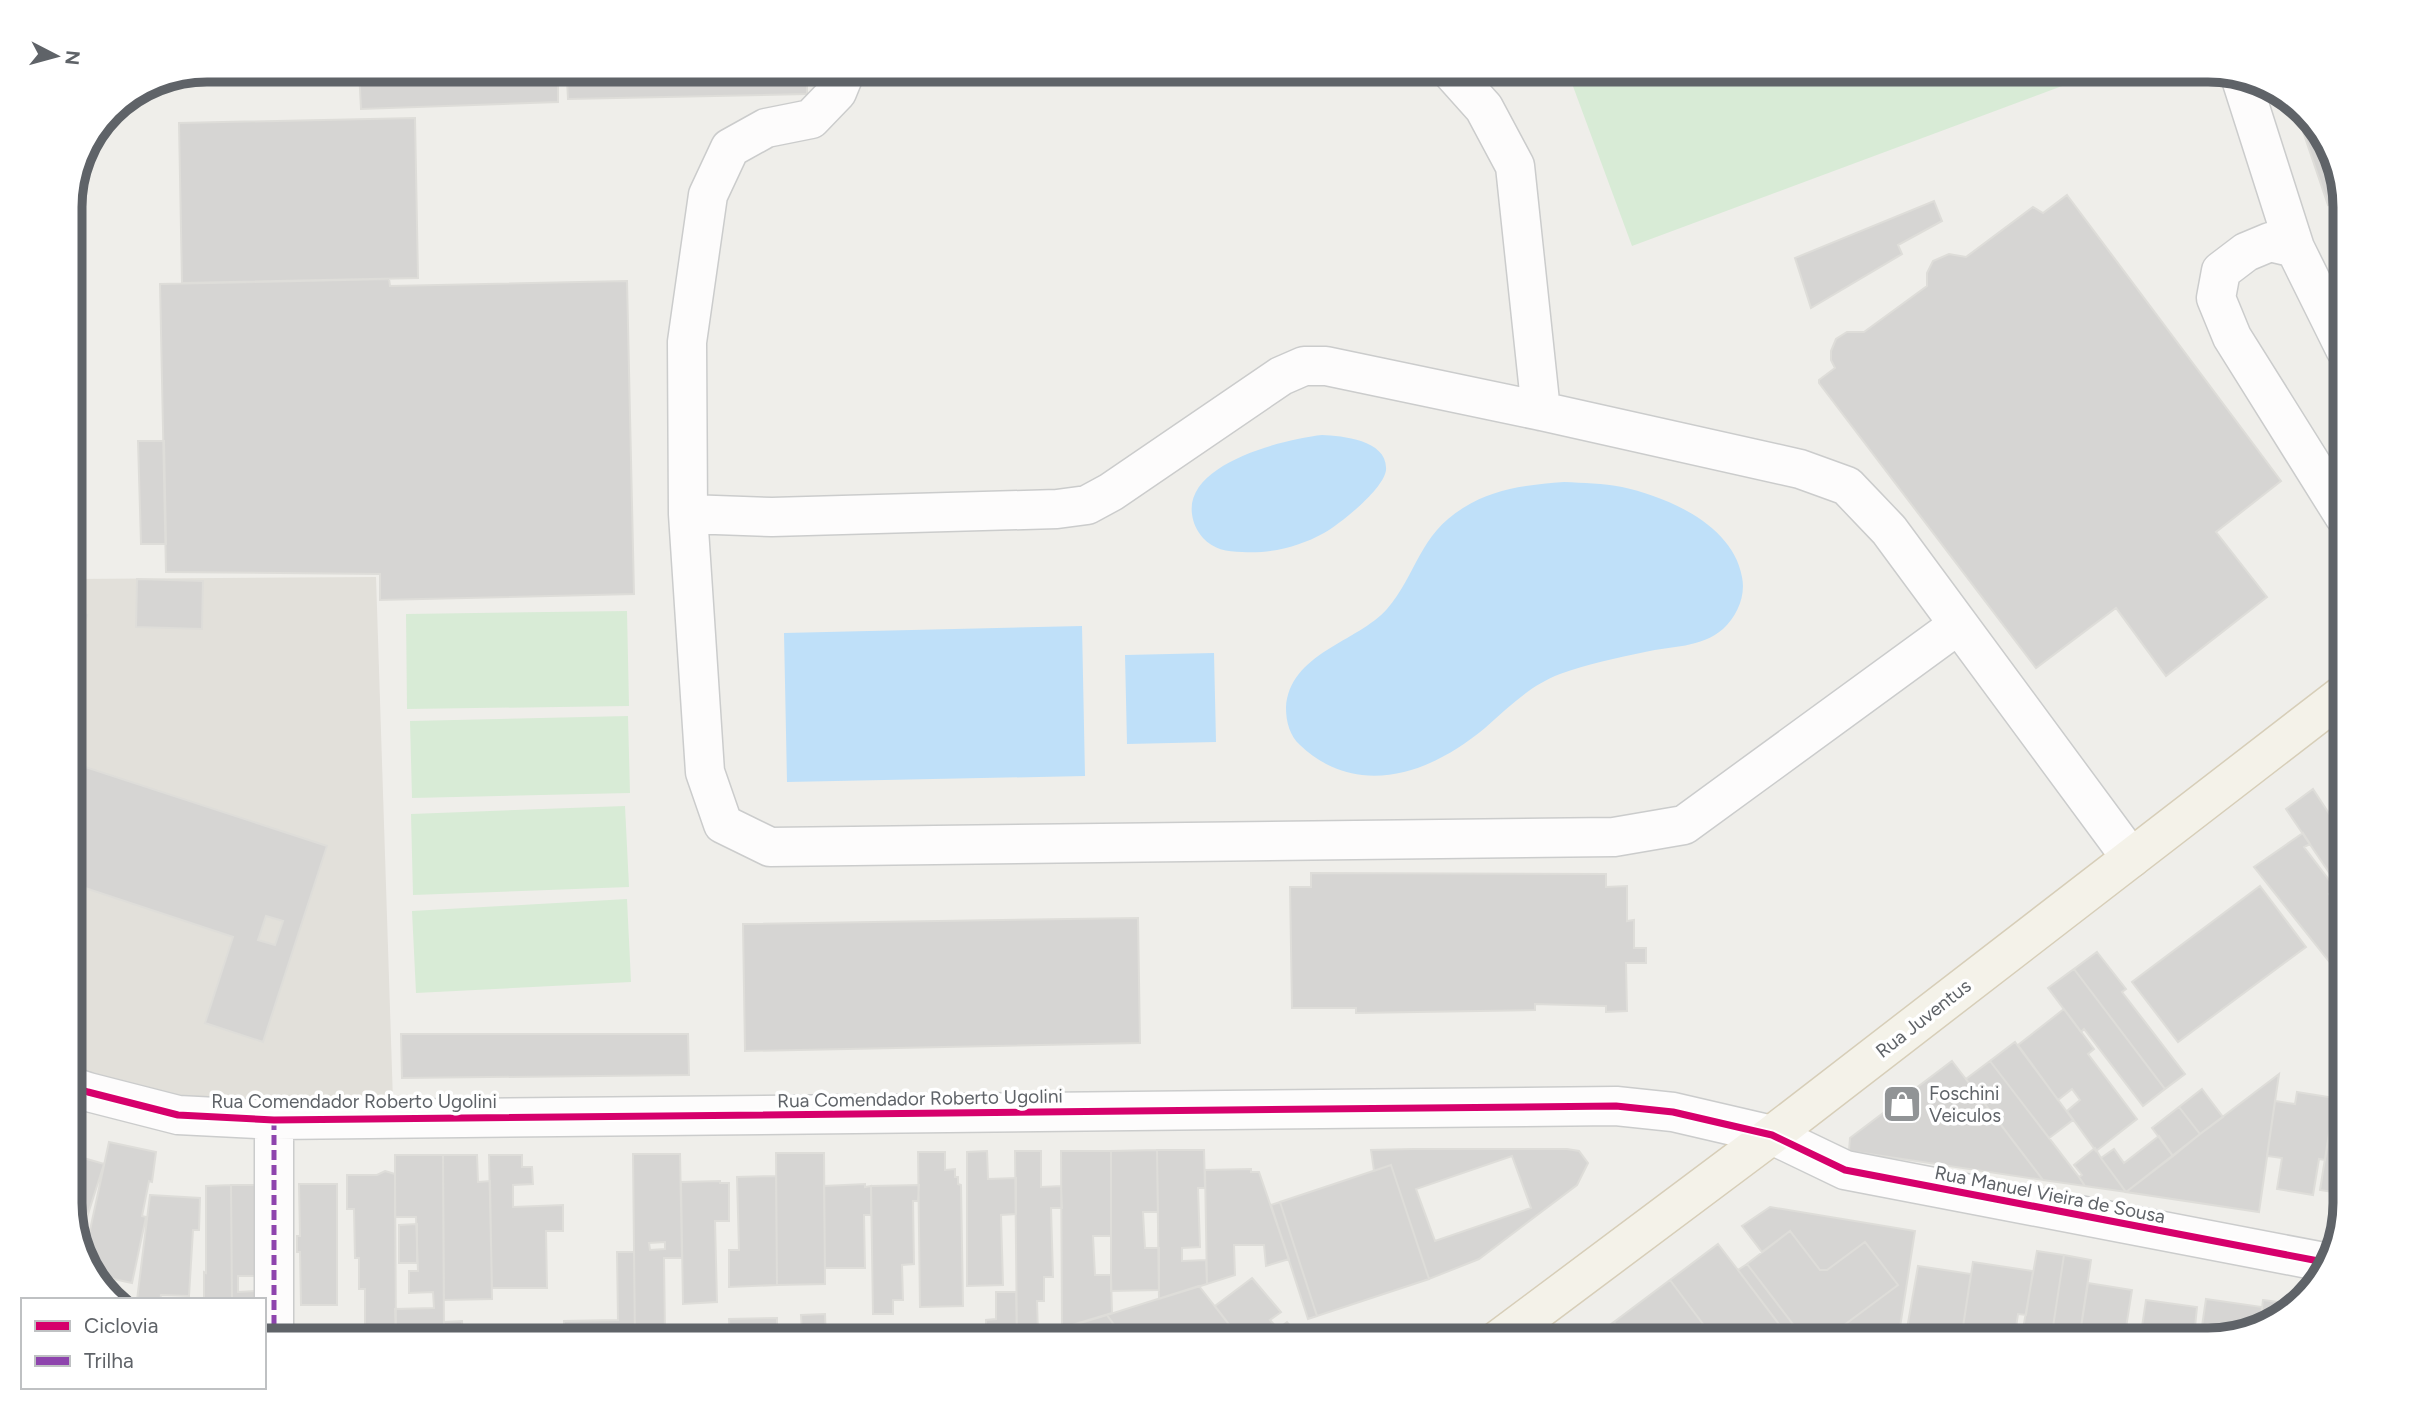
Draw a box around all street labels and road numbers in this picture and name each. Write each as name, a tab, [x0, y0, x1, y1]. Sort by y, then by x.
street label: Rua Juventus	[1871, 974, 1976, 1063]
street label: Rua Comendador Roberto Ugolini	[777, 1085, 1063, 1112]
street label: Rua Comendador Roberto Ugolini	[211, 1090, 497, 1113]
street label: Rua Manuel Vieira de Sousa	[1933, 1161, 2167, 1228]

